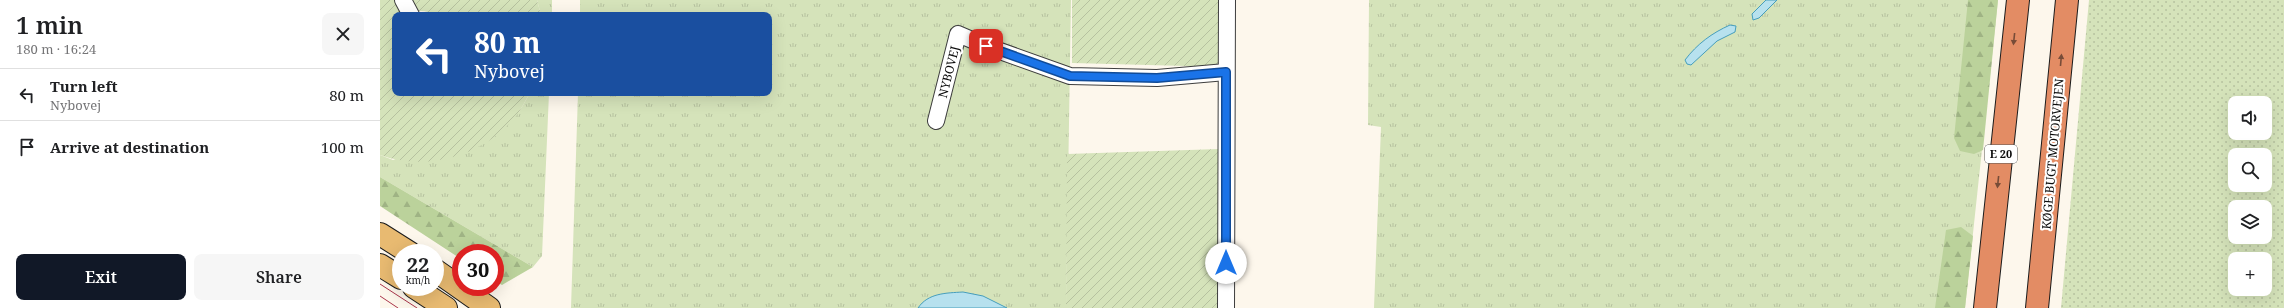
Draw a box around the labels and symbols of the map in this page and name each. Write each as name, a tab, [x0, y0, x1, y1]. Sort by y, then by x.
pin	[969, 29, 1003, 63]
one-way arrow	[2011, 33, 2017, 45]
street label: NYBOVEJ	[934, 44, 963, 100]
one-way arrow	[2058, 54, 2065, 66]
street label: KØGE BUGT MOTORVEJEN	[2037, 78, 2068, 230]
road number: E 20	[1985, 145, 2017, 163]
one-way arrow	[1995, 176, 2001, 188]
position arrow	[1205, 242, 1247, 284]
speed limit sign: 30	[452, 244, 504, 296]

